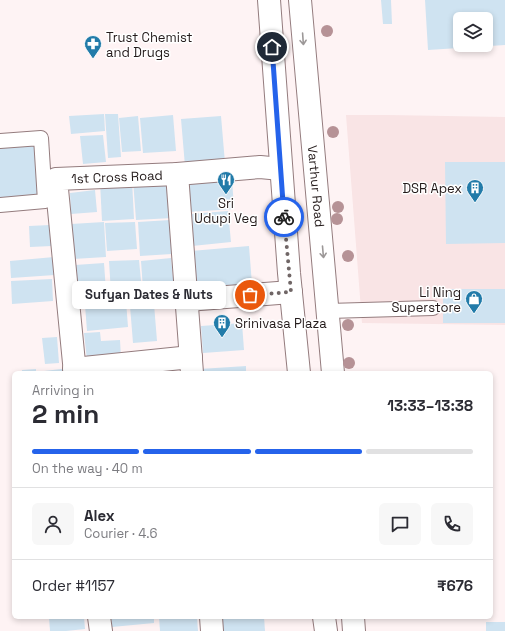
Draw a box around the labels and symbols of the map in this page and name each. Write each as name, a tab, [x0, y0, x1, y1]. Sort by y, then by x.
place label: Trust Chemist and Drugs	[106, 29, 193, 61]
pin	[255, 30, 289, 64]
one-way arrow	[300, 32, 307, 45]
pharmacy icon: Trust Chemist and Drugs	[83, 34, 103, 59]
street label: Varthur Road	[304, 145, 329, 228]
street label: 1st Cross Road	[71, 166, 163, 187]
restaurant icon: Sri Udupi Veg	[216, 170, 236, 195]
building icon: DSR Apex	[465, 178, 485, 203]
place label: DSR Apex	[403, 180, 462, 197]
place label: Sri Udupi Veg	[194, 195, 258, 227]
courier	[264, 197, 304, 237]
one-way arrow	[319, 245, 326, 258]
pin	[233, 278, 267, 312]
callout: Sufyan Dates & Nuts	[72, 281, 226, 309]
place label: Li Ning Superstore	[391, 284, 461, 316]
shop icon: Li Ning Superstore	[464, 289, 484, 314]
building icon: Srinivasa Plaza	[212, 313, 232, 338]
place label: Srinivasa Plaza	[235, 315, 327, 332]

